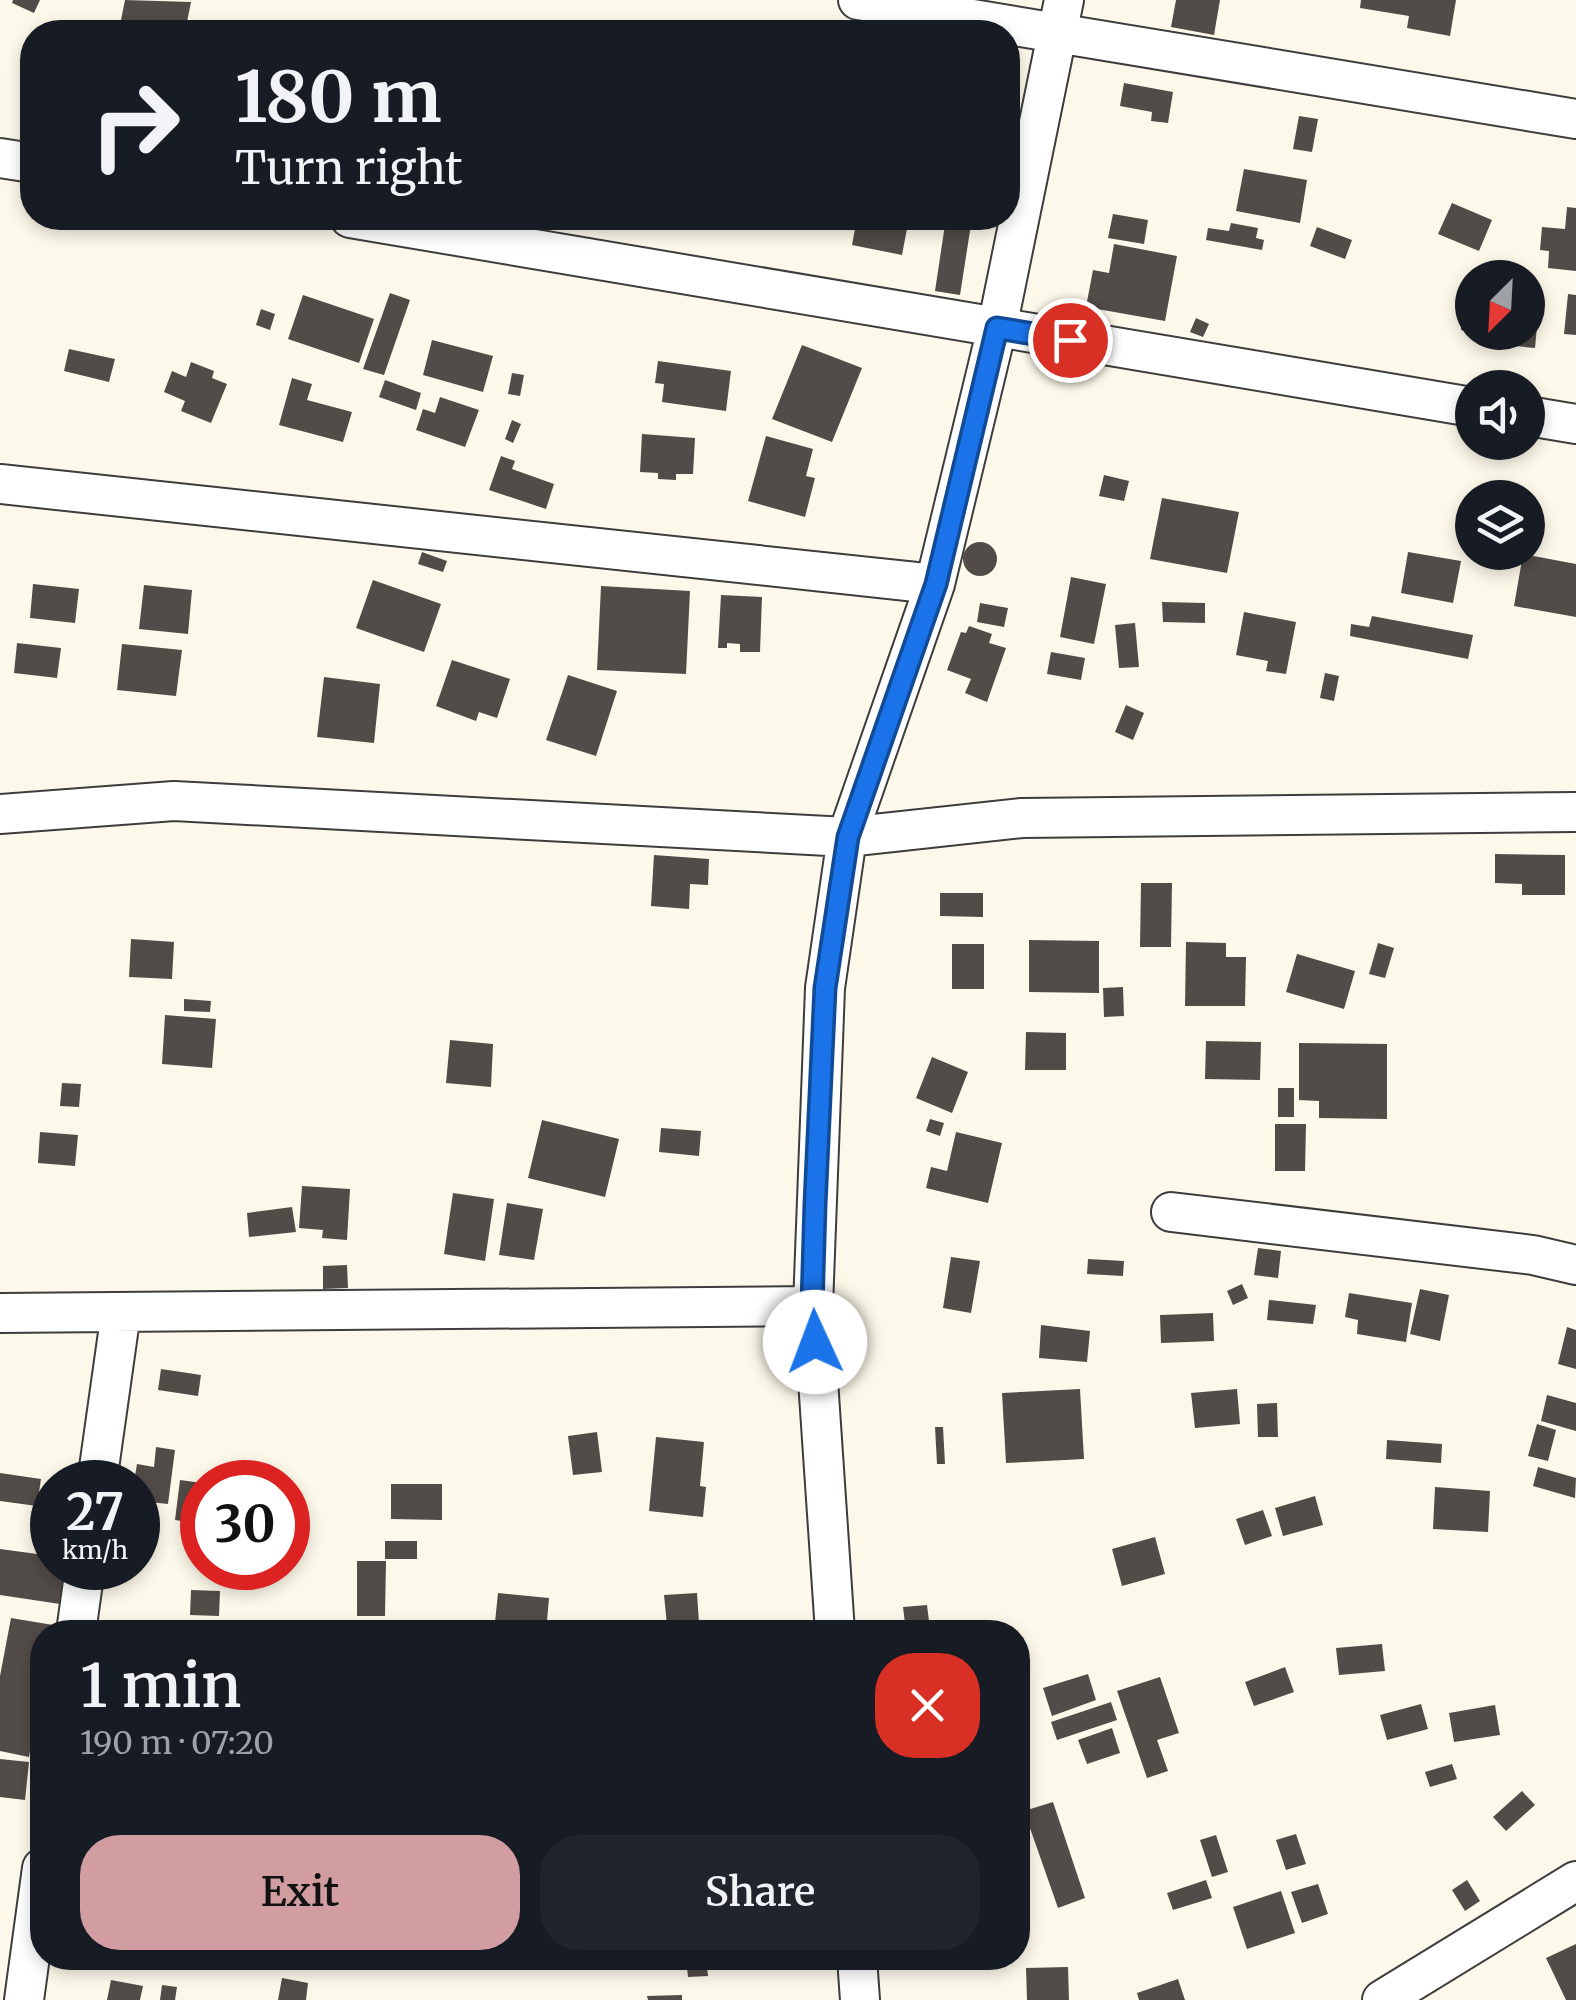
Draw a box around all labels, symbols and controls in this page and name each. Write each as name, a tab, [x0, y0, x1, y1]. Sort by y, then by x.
text: 180 m	[235, 53, 442, 141]
icon: right	[70, 60, 200, 190]
text: Turn right	[235, 140, 463, 196]
north arrow	[1455, 260, 1545, 350]
map controls	[1455, 260, 1545, 570]
pin	[1028, 298, 1113, 383]
icon: arrive	[1043, 313, 1098, 368]
button: sound	[1455, 370, 1545, 460]
button: layers	[1455, 480, 1545, 570]
position arrow	[763, 1290, 867, 1394]
speed limit sign: 30	[180, 1460, 310, 1590]
text: 27	[66, 1481, 124, 1544]
text: km/h	[62, 1534, 128, 1566]
text: 1 min	[80, 1648, 241, 1723]
button: close	[875, 1653, 980, 1758]
text: 190 m · 07:20	[80, 1723, 274, 1763]
button: Exit	[80, 1835, 520, 1950]
button: Share	[540, 1835, 980, 1950]

